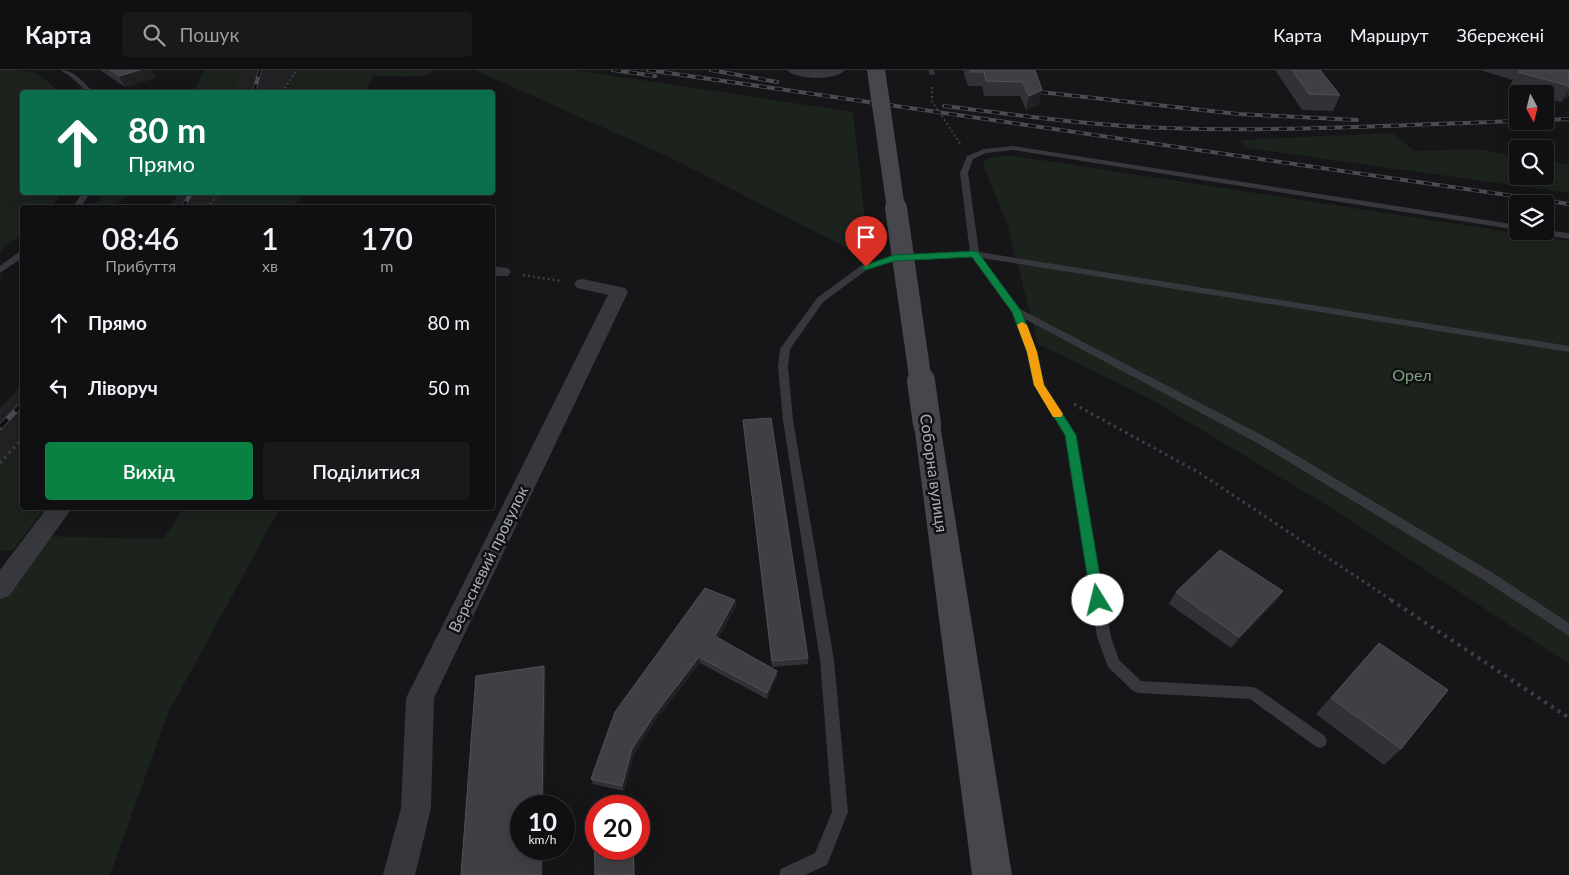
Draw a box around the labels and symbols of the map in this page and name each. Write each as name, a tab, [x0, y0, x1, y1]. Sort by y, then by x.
north arrow	[1509, 85, 1554, 130]
pin	[845, 216, 887, 267]
park label: Орел	[1392, 365, 1432, 384]
street label: Соборна вулиця	[917, 412, 952, 533]
street label: Вересневий провулок	[444, 482, 532, 635]
position arrow	[1071, 573, 1123, 625]
speed limit sign: 20	[585, 795, 650, 860]

